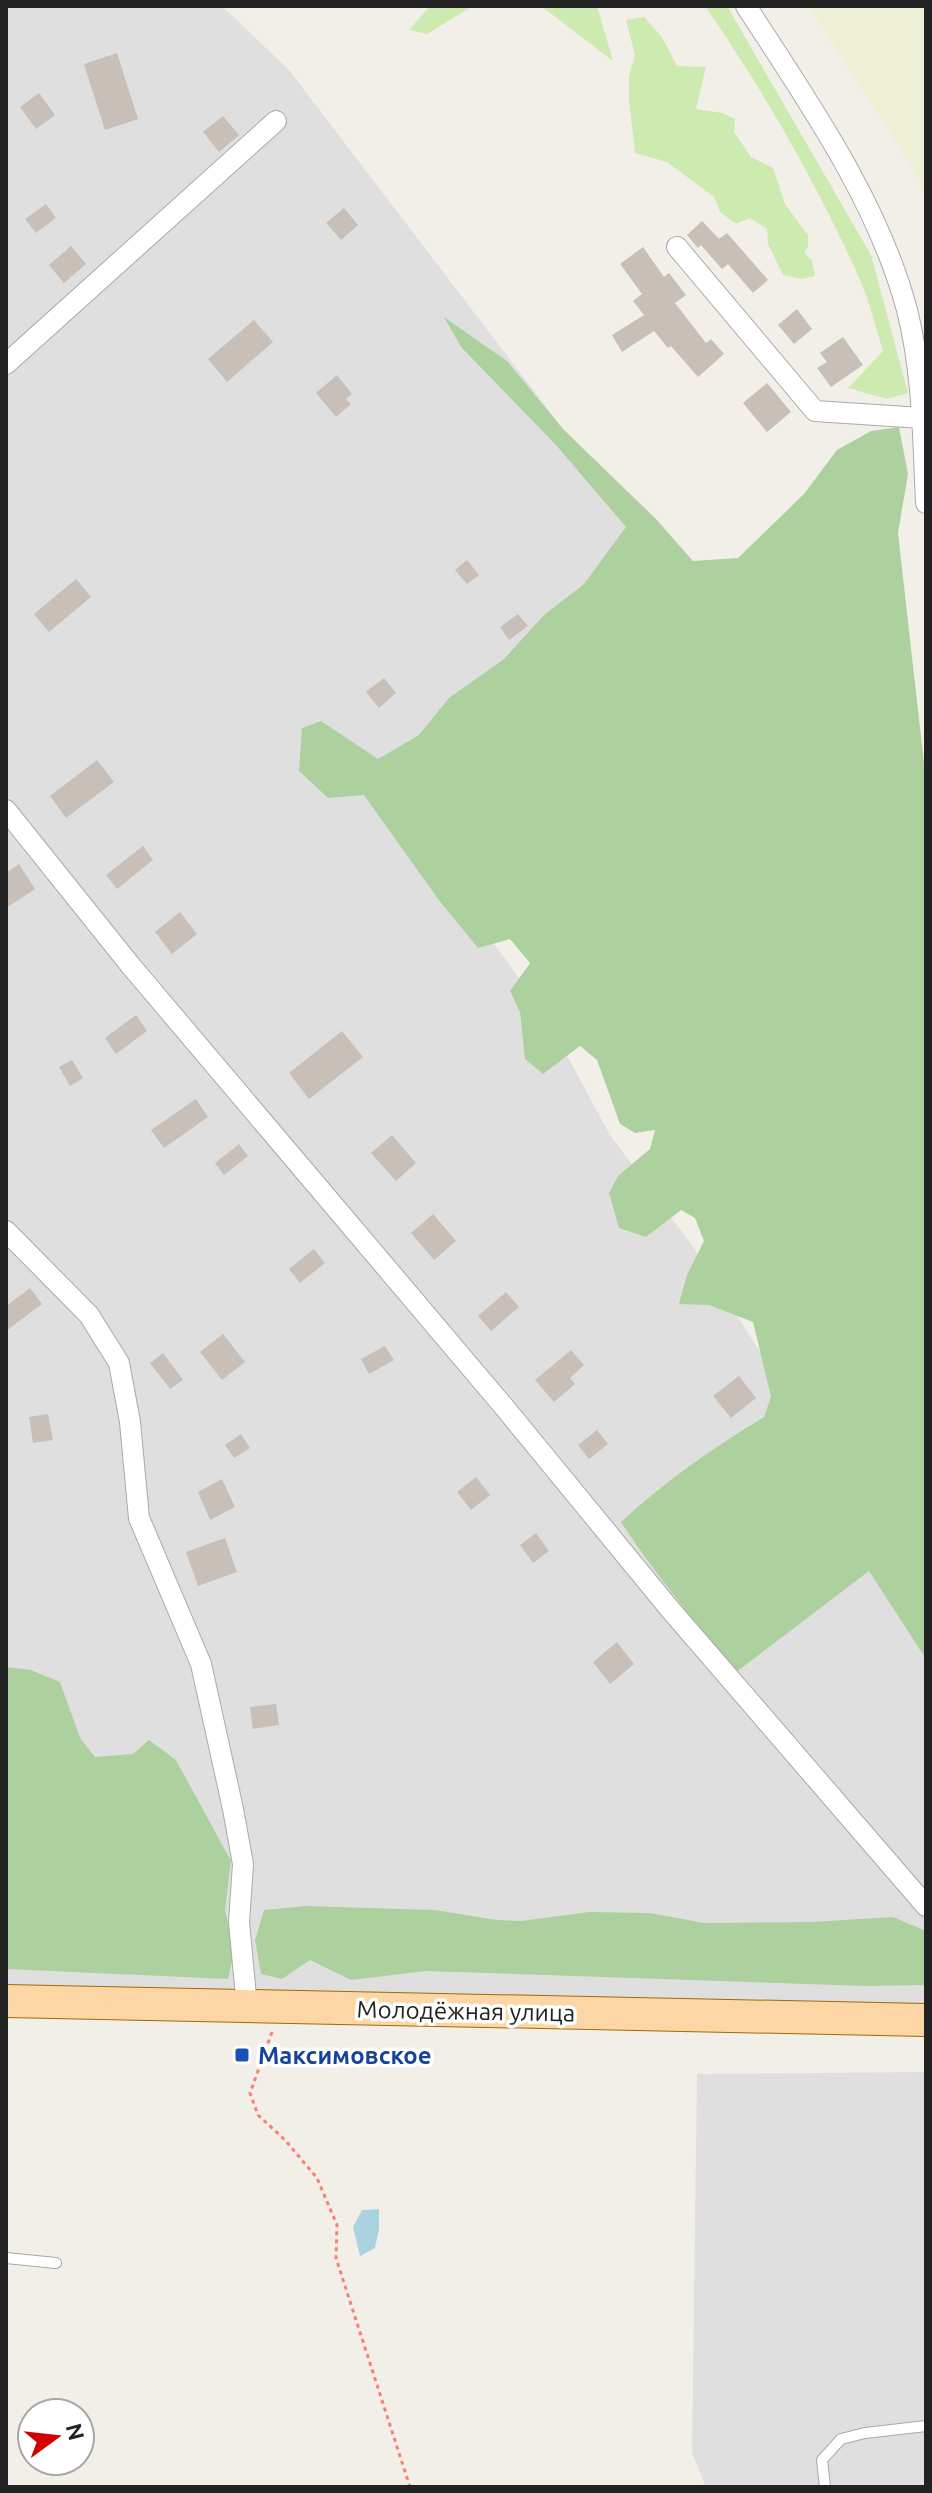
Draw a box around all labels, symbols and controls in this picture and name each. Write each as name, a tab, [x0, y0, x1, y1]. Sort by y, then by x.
street label: Молодёжная улица	[357, 1996, 575, 2026]
place label: Максимовское	[258, 2042, 432, 2069]
marker: Максимовское	[233, 2046, 251, 2064]
north arrow	[16, 2397, 96, 2477]
text: N	[62, 2421, 90, 2443]

